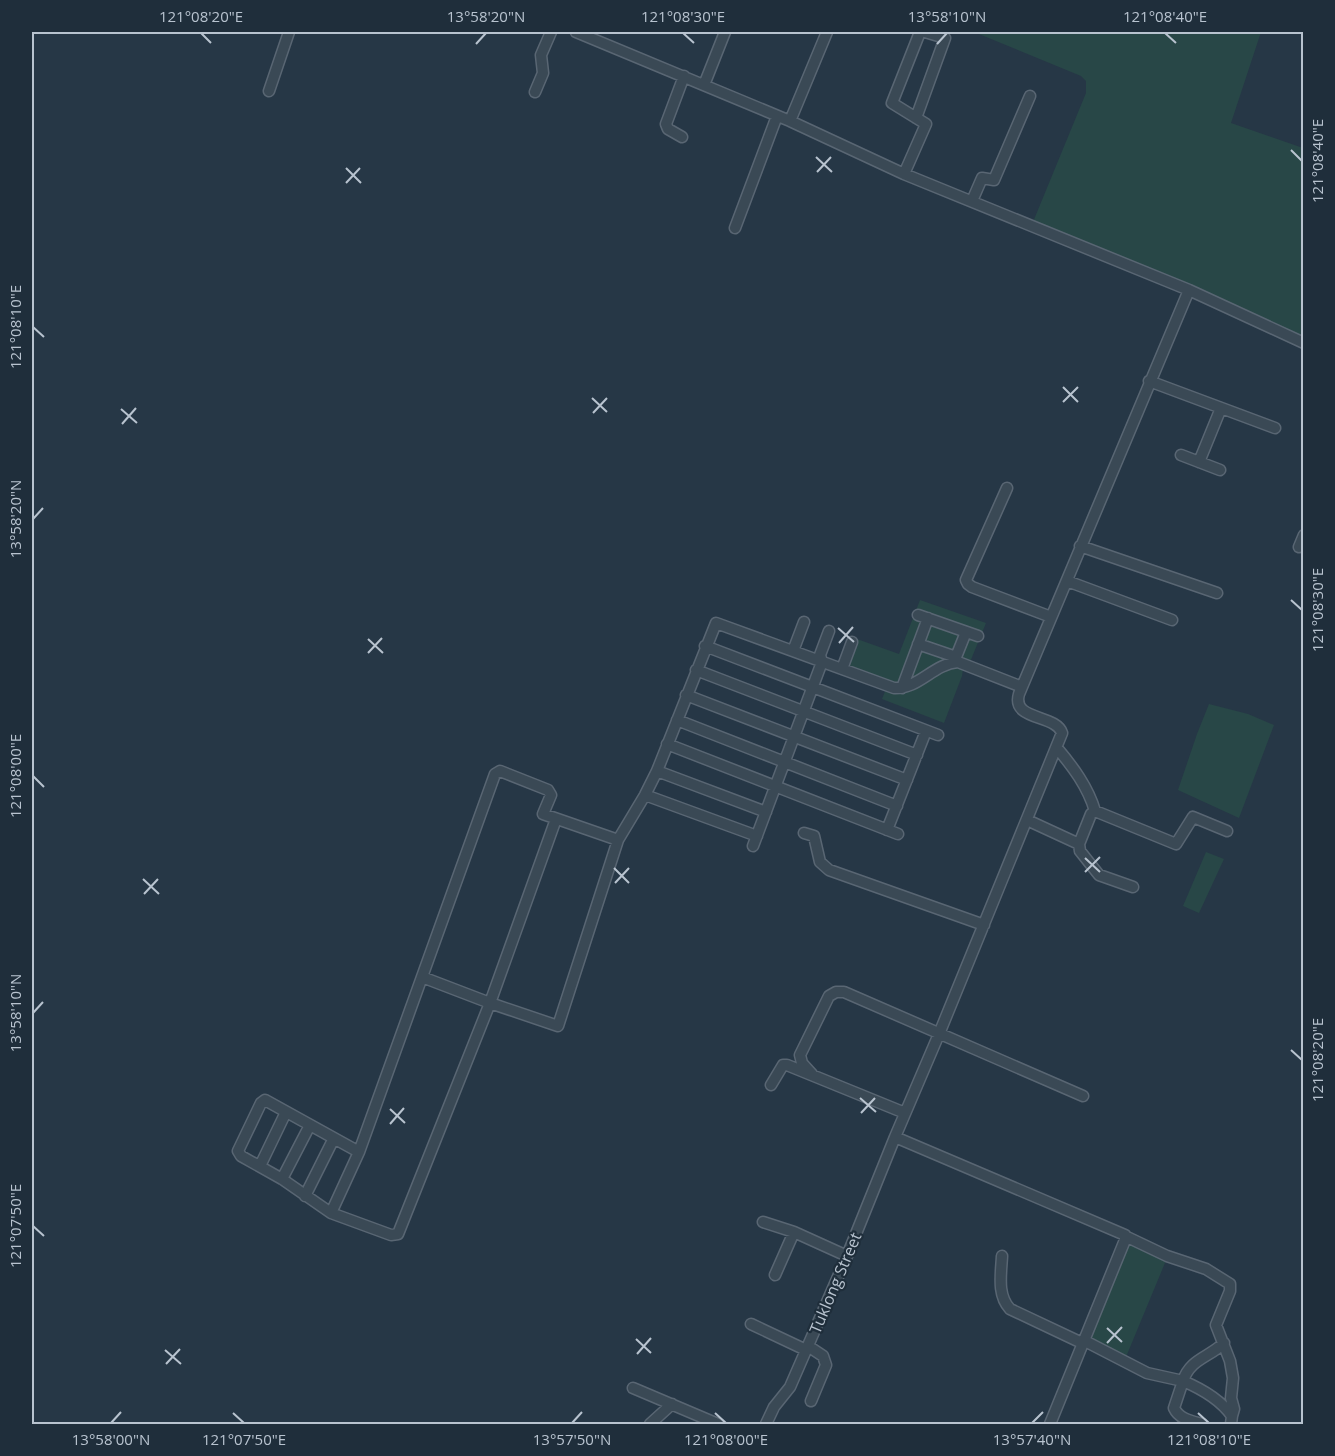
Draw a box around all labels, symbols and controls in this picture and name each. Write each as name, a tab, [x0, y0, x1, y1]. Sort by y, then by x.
text: 121°08'20"E	[159, 6, 243, 26]
text: 13°58'20"N	[447, 6, 525, 26]
text: 121°08'30"E	[641, 6, 725, 26]
text: 13°58'10"N	[908, 6, 986, 26]
text: 121°08'40"E	[1123, 6, 1207, 26]
text: 121°08'40"E	[1307, 119, 1327, 203]
text: 121°08'10"E	[5, 285, 25, 369]
text: 13°58'20"N	[5, 480, 25, 558]
text: 121°08'30"E	[1307, 568, 1327, 652]
text: 121°08'00"E	[5, 734, 25, 818]
text: 13°58'10"N	[5, 974, 25, 1052]
text: 121°08'20"E	[1307, 1018, 1327, 1102]
text: 121°07'50"E	[5, 1184, 25, 1268]
street label: Tuklong Street	[804, 1229, 866, 1337]
text: 13°58'00"N	[72, 1429, 150, 1449]
text: 121°07'50"E	[202, 1429, 286, 1449]
text: 13°57'50"N	[533, 1429, 611, 1449]
text: 121°08'00"E	[684, 1429, 768, 1449]
text: 13°57'40"N	[993, 1429, 1071, 1449]
text: 121°08'10"E	[1167, 1429, 1251, 1449]

